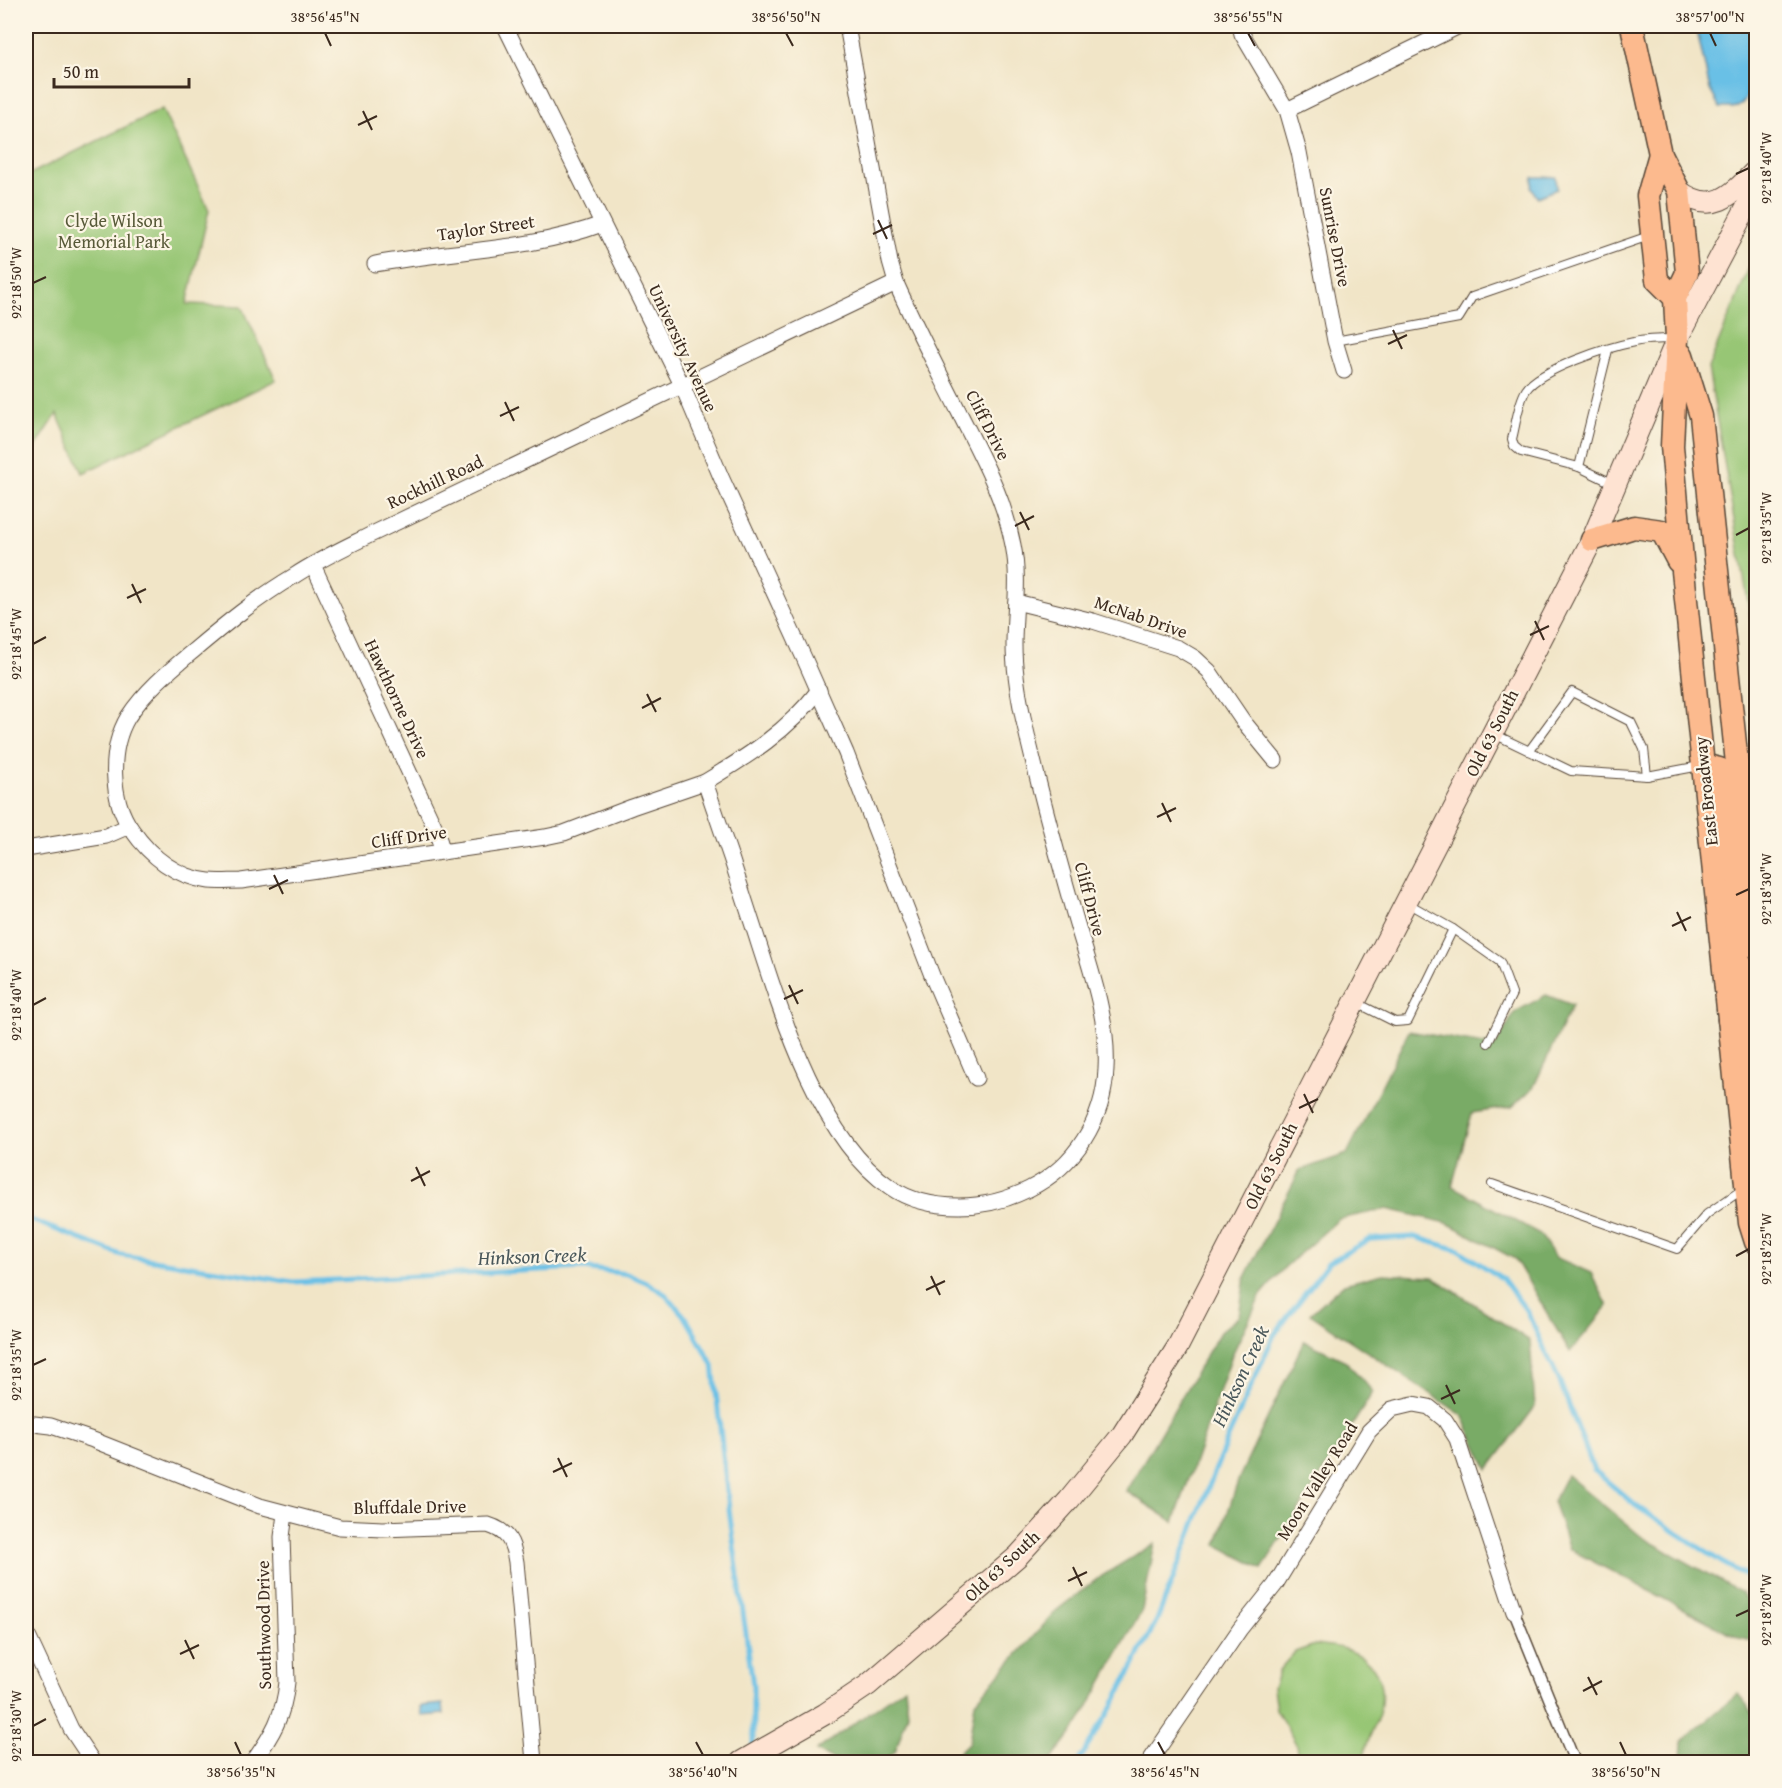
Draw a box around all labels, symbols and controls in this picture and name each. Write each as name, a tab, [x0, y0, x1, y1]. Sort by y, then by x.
text: 38°56'45"N	[291, 6, 360, 27]
text: 38°56'50"N	[752, 6, 821, 27]
text: 38°56'55"N	[1214, 6, 1283, 27]
text: 38°57'00"N	[1676, 6, 1745, 27]
scale bar	[54, 51, 189, 89]
text: 50 m	[63, 58, 99, 85]
text: 92°18'40"W	[1755, 132, 1776, 204]
street label: Sunrise Drive	[1313, 185, 1358, 289]
park label: Clyde Wilson Memorial Park	[58, 207, 171, 255]
street label: Taylor Street	[436, 207, 537, 248]
text: 92°18'50"W	[5, 247, 26, 319]
street label: University Avenue	[642, 279, 725, 416]
street label: Cliff Drive	[959, 385, 1018, 465]
street label: Rockhill Road	[382, 447, 488, 516]
text: 92°18'35"W	[1755, 492, 1776, 564]
street label: McNab Drive	[1091, 588, 1191, 645]
text: 92°18'45"W	[5, 608, 26, 680]
street label: Hawthorne Drive	[358, 635, 437, 763]
street label: Old 63 South	[1458, 684, 1525, 781]
street label: East Broadway	[1686, 735, 1725, 847]
street label: Cliff Drive	[370, 818, 448, 855]
text: 92°18'30"W	[1755, 853, 1776, 925]
street label: Cliff Drive	[1068, 859, 1113, 939]
text: 92°18'40"W	[5, 969, 26, 1041]
street label: Old 63 South	[1237, 1117, 1304, 1214]
text: 92°18'25"W	[1755, 1213, 1776, 1285]
water label: Hinkson Creek	[476, 1239, 588, 1272]
water label: Hinkson Creek	[1203, 1320, 1276, 1432]
text: 92°18'35"W	[5, 1329, 26, 1401]
street label: Moon Valley Road	[1269, 1416, 1364, 1545]
street label: Bluffdale Drive	[354, 1492, 466, 1521]
street label: Old 63 South	[958, 1523, 1046, 1608]
street label: Southwood Drive	[249, 1560, 278, 1690]
text: 92°18'20"W	[1755, 1574, 1776, 1646]
text: 92°18'30"W	[5, 1690, 26, 1762]
text: 38°56'35"N	[207, 1761, 276, 1782]
text: 38°56'40"N	[669, 1761, 738, 1782]
text: 38°56'45"N	[1131, 1761, 1200, 1782]
text: 38°56'50"N	[1592, 1761, 1661, 1782]

